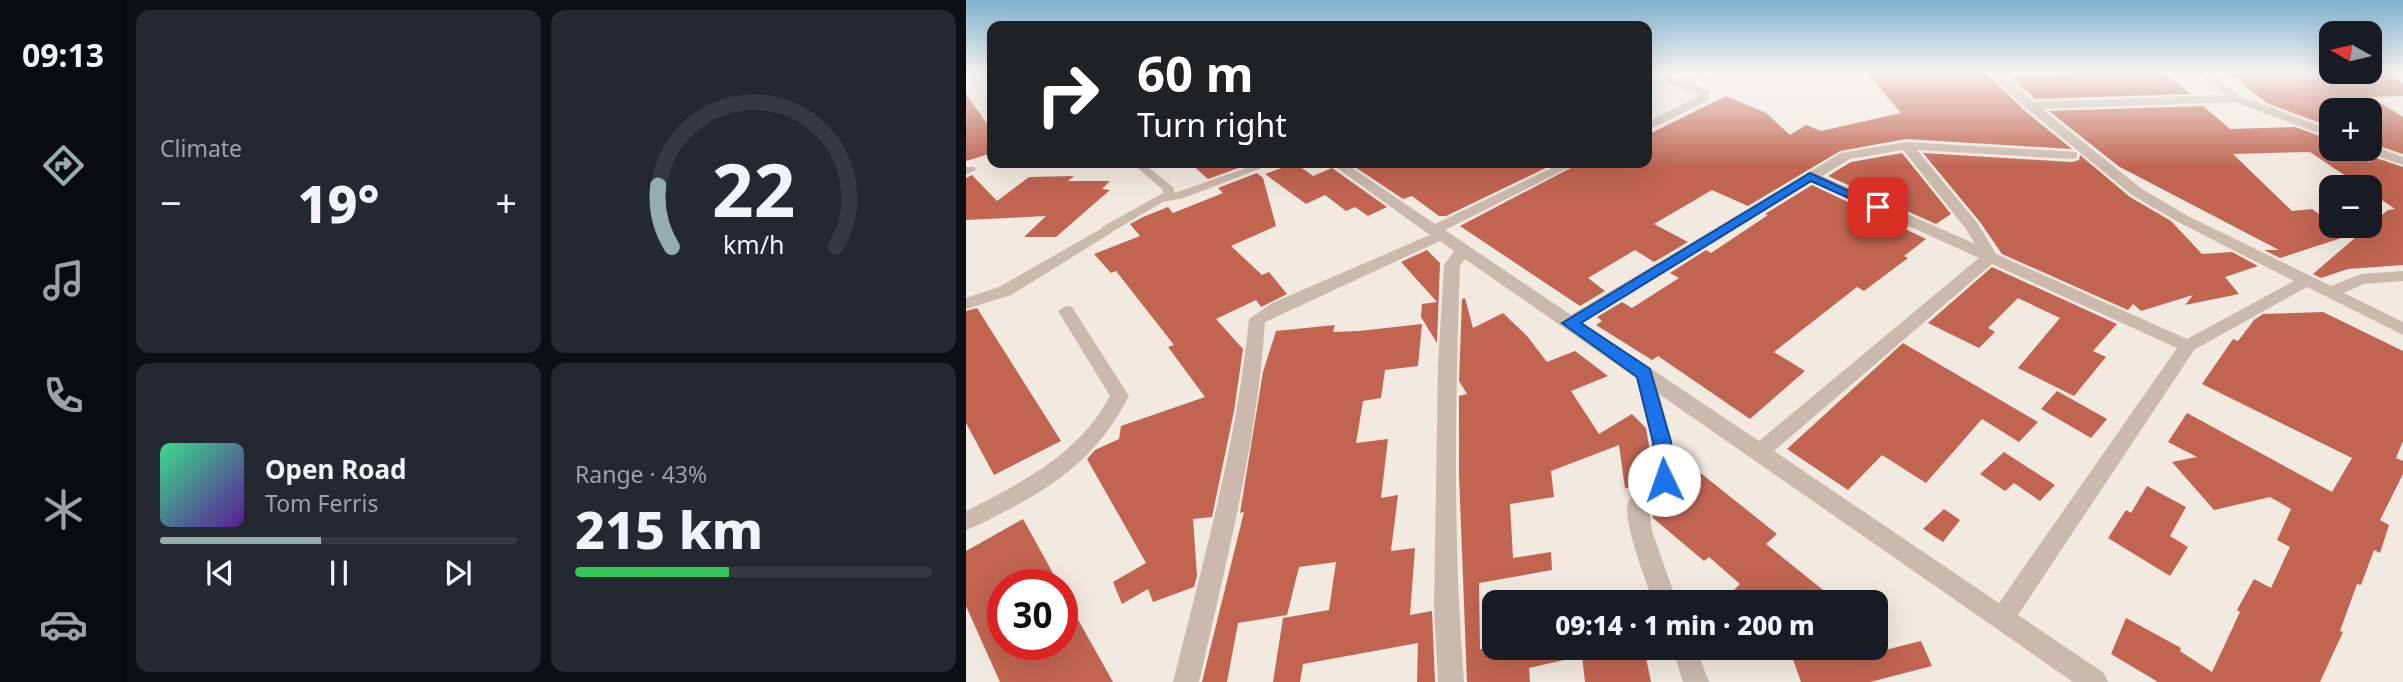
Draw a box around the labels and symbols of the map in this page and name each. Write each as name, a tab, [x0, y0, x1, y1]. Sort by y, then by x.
north arrow	[2319, 21, 2382, 84]
pin	[1848, 177, 1908, 237]
position arrow	[1627, 443, 1701, 517]
speed limit sign: 30	[987, 569, 1078, 660]

